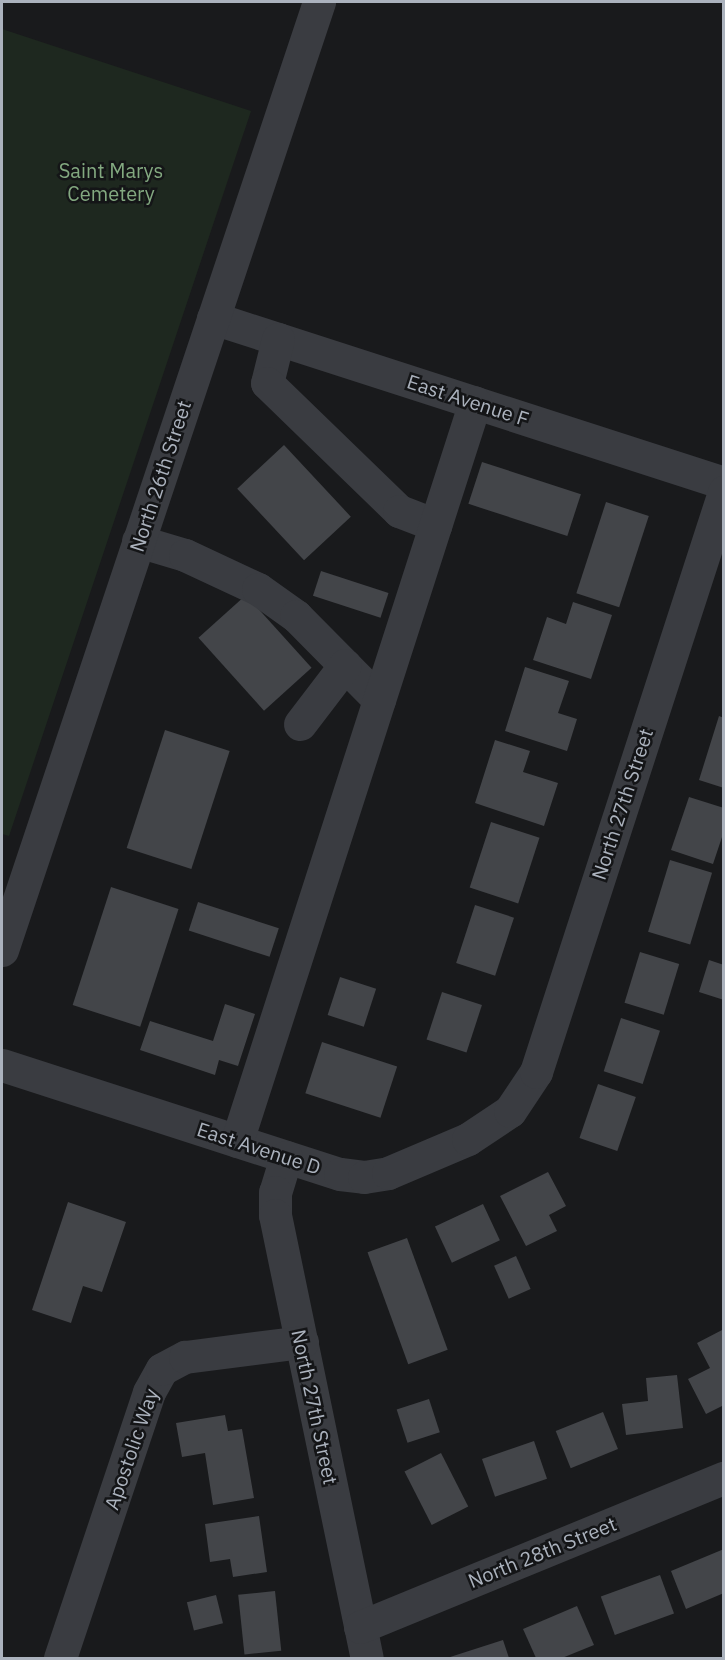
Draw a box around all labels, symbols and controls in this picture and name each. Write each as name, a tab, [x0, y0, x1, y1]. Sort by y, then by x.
park label: Saint Marys Cemetery	[59, 158, 163, 205]
street label: East Avenue F	[404, 369, 532, 431]
street label: North 26th Street	[124, 397, 196, 555]
street label: North 27th Street	[586, 725, 658, 883]
street label: East Avenue D	[194, 1117, 324, 1179]
street label: North 27th Street	[287, 1327, 343, 1487]
street label: Apostolic Way	[99, 1385, 163, 1513]
street label: North 28th Street	[464, 1511, 620, 1593]

